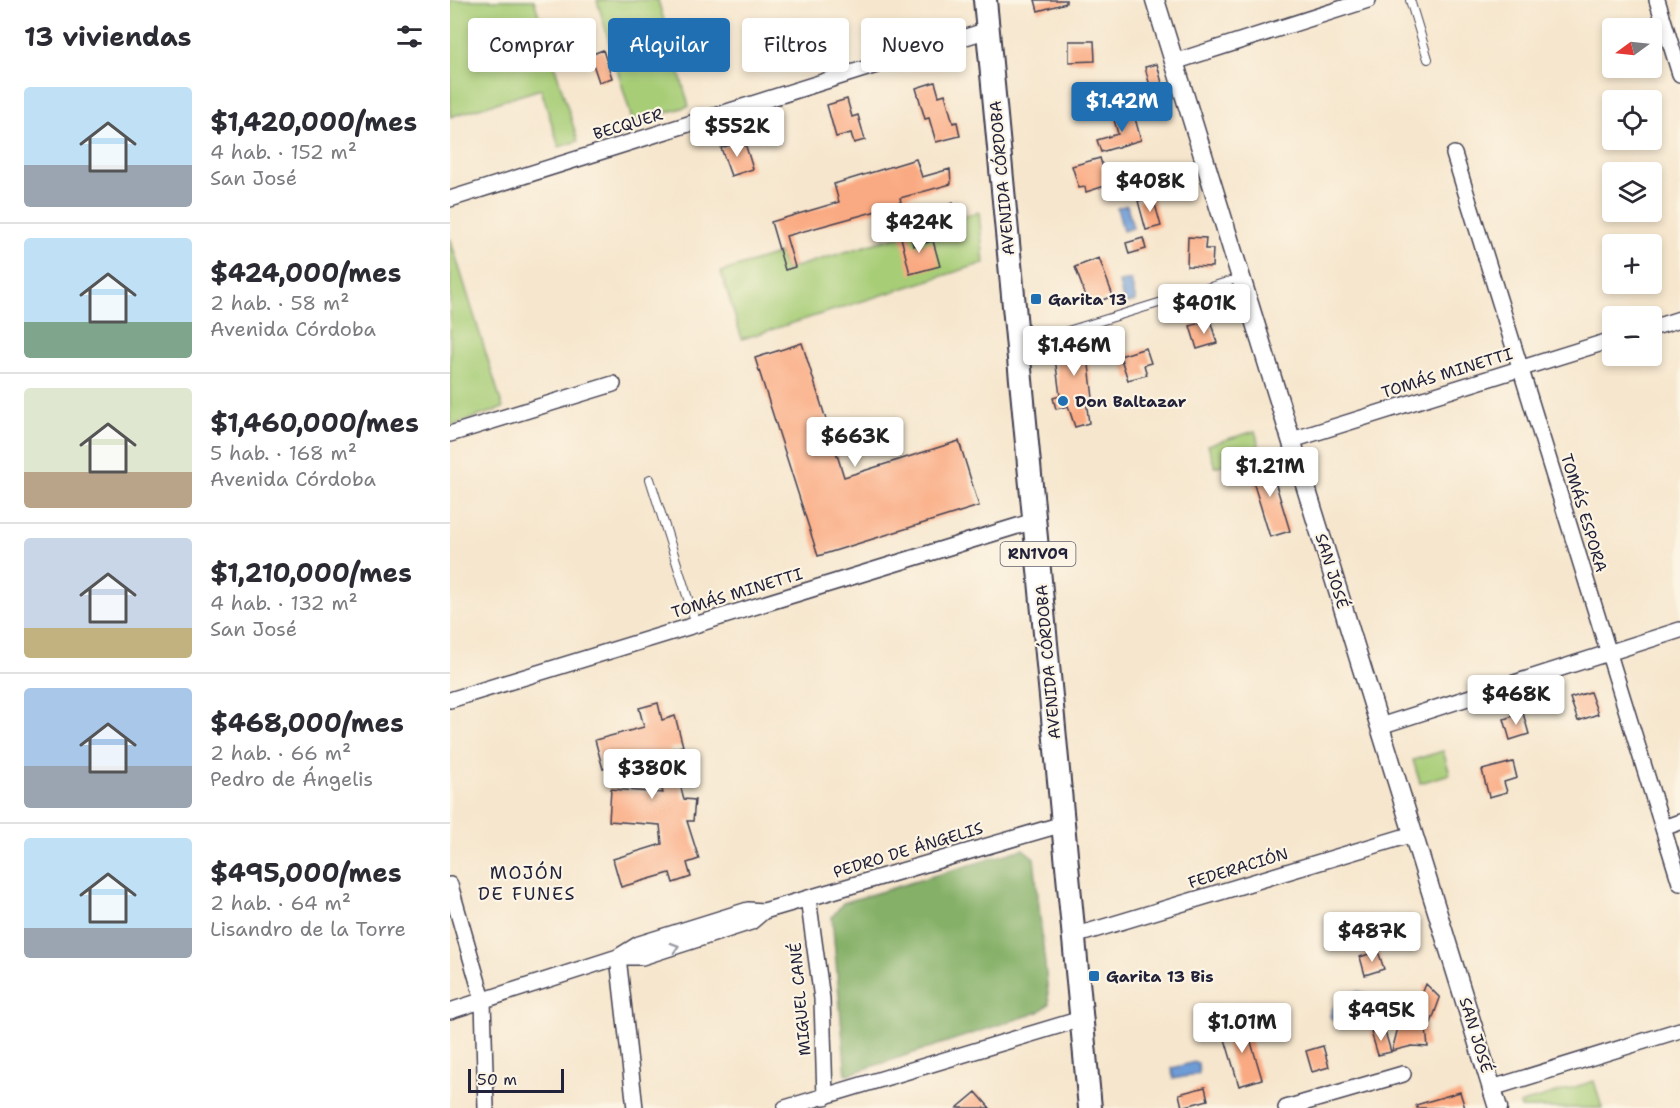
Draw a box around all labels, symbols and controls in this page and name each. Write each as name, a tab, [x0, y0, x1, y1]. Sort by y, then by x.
chip: Comprar	[468, 18, 596, 72]
chip: Alquilar	[608, 18, 730, 72]
chip: Filtros	[742, 18, 849, 72]
chip: Nuevo	[861, 18, 966, 72]
north arrow	[1602, 18, 1662, 78]
map controls	[1602, 18, 1662, 366]
text: 13 viviendas	[24, 19, 192, 54]
icon: filters	[393, 20, 426, 53]
pin: $1.42M	[1073, 82, 1171, 133]
text: $1.42M	[1085, 88, 1159, 114]
button: locate	[1602, 90, 1662, 150]
street label: AVENIDA CÓRDOBA	[985, 100, 1019, 256]
street label: BECQUER	[591, 103, 665, 145]
text: $1,420,000/mes	[210, 104, 417, 139]
pin: $552K	[695, 107, 779, 158]
icon: home	[72, 111, 144, 183]
text: $552K	[704, 113, 770, 139]
text: 4 hab. · 152 m²	[210, 139, 357, 165]
pin: $408K	[1108, 162, 1192, 213]
button: layers	[1602, 162, 1662, 222]
text: San José	[210, 165, 297, 191]
text: $408K	[1115, 168, 1185, 194]
pin: $424K	[877, 203, 961, 254]
text: $424K	[885, 209, 953, 235]
button: +	[1602, 234, 1662, 294]
text: $424,000/mes	[210, 255, 401, 290]
icon: home	[72, 262, 144, 334]
pin: $401K	[1162, 284, 1246, 335]
place label: Garita 13	[1048, 289, 1127, 310]
text: 2 hab. · 58 m²	[210, 290, 350, 316]
text: $401K	[1172, 290, 1236, 316]
marker: Garita 13	[1029, 292, 1043, 306]
button: −	[1602, 306, 1662, 366]
text: Avenida Córdoba	[210, 316, 376, 342]
pin: $1.46M	[1025, 326, 1123, 377]
text: $1.46M	[1037, 332, 1111, 358]
street label: TOMÁS MINETTI	[1379, 343, 1515, 403]
place label: Don Baltazar	[1075, 391, 1187, 412]
marker: Don Baltazar	[1056, 394, 1070, 408]
text: $1,460,000/mes	[210, 405, 419, 440]
icon: home	[72, 412, 144, 484]
pin: $663K	[813, 417, 897, 468]
text: $663K	[821, 423, 889, 449]
text: 5 hab. · 168 m²	[210, 440, 357, 466]
pin: $1.21M	[1221, 447, 1319, 498]
street label: TOMÁS ESPORA	[1556, 451, 1612, 575]
text: $1.21M	[1235, 453, 1305, 479]
text: Avenida Córdoba	[210, 466, 376, 492]
street label: SAN JOSÉ	[1311, 531, 1353, 611]
road number: RN1V09	[1000, 542, 1076, 566]
text: $1,210,000/mes	[210, 555, 412, 590]
icon: home	[72, 562, 144, 634]
street label: TOMÁS MINETTI	[669, 563, 805, 623]
street label: AVENIDA CÓRDOBA	[1031, 584, 1065, 740]
text: 4 hab. · 132 m²	[210, 590, 358, 616]
text: San José	[210, 616, 297, 642]
pin: $468K	[1474, 675, 1558, 726]
text: $468K	[1482, 681, 1550, 707]
text: $468,000/mes	[210, 705, 404, 740]
icon: home	[72, 712, 144, 784]
text: 2 hab. · 66 m²	[210, 740, 351, 766]
pin: $380K	[610, 749, 694, 800]
text: $380K	[617, 755, 687, 781]
text: Pedro de Ángelis	[210, 766, 373, 792]
street label: PEDRO DE ÁNGELIS	[831, 817, 985, 883]
street label: FEDERACIÓN	[1185, 843, 1291, 893]
text: $495,000/mes	[210, 855, 402, 890]
district label: MOJÓN DE FUNES	[478, 861, 576, 906]
icon: home	[72, 862, 144, 934]
text: 2 hab. · 64 m²	[210, 890, 351, 916]
pin: $487K	[1330, 912, 1414, 963]
text: Lisandro de la Torre	[210, 916, 406, 942]
text: $487K	[1338, 918, 1406, 944]
one-way arrow	[669, 941, 680, 954]
street label: MIGUEL CANÉ	[785, 941, 815, 1057]
place label: Garita 13 Bis	[1106, 966, 1214, 987]
marker: Garita 13 Bis	[1087, 969, 1101, 983]
pin: $495K	[1339, 991, 1423, 1042]
street label: SAN JOSÉ	[1455, 995, 1497, 1075]
text: $495K	[1347, 997, 1415, 1023]
pin: $1.01M	[1193, 1003, 1291, 1054]
text: $1.01M	[1207, 1009, 1277, 1035]
scale bar	[468, 1066, 564, 1094]
text: 50 m	[477, 1069, 517, 1090]

